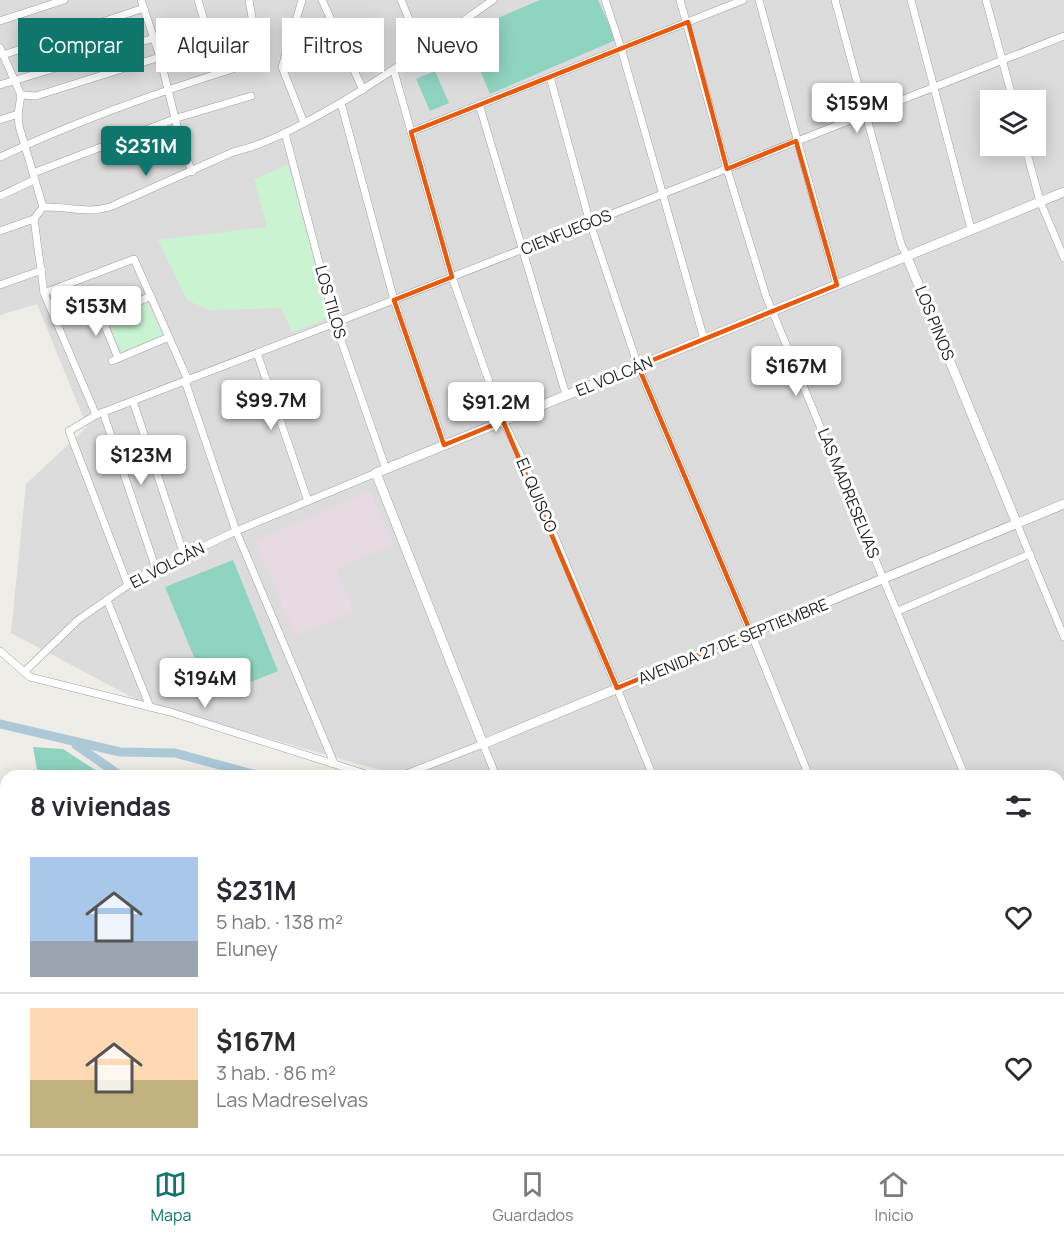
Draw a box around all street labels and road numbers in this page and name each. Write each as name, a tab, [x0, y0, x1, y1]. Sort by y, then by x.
street label: CIENFUEGOS	[517, 204, 615, 260]
street label: LOS TILOS	[310, 263, 352, 341]
street label: LOS PINOS	[910, 283, 960, 364]
street label: EL VOLCÁN	[572, 351, 656, 401]
street label: LAS MADRESELVAS	[813, 425, 885, 561]
street label: EL QUISCO	[511, 454, 563, 536]
street label: EL VOLCÁN	[126, 537, 208, 593]
street label: AVENIDA 27 DE SEPTIEMBRE	[635, 593, 831, 689]

